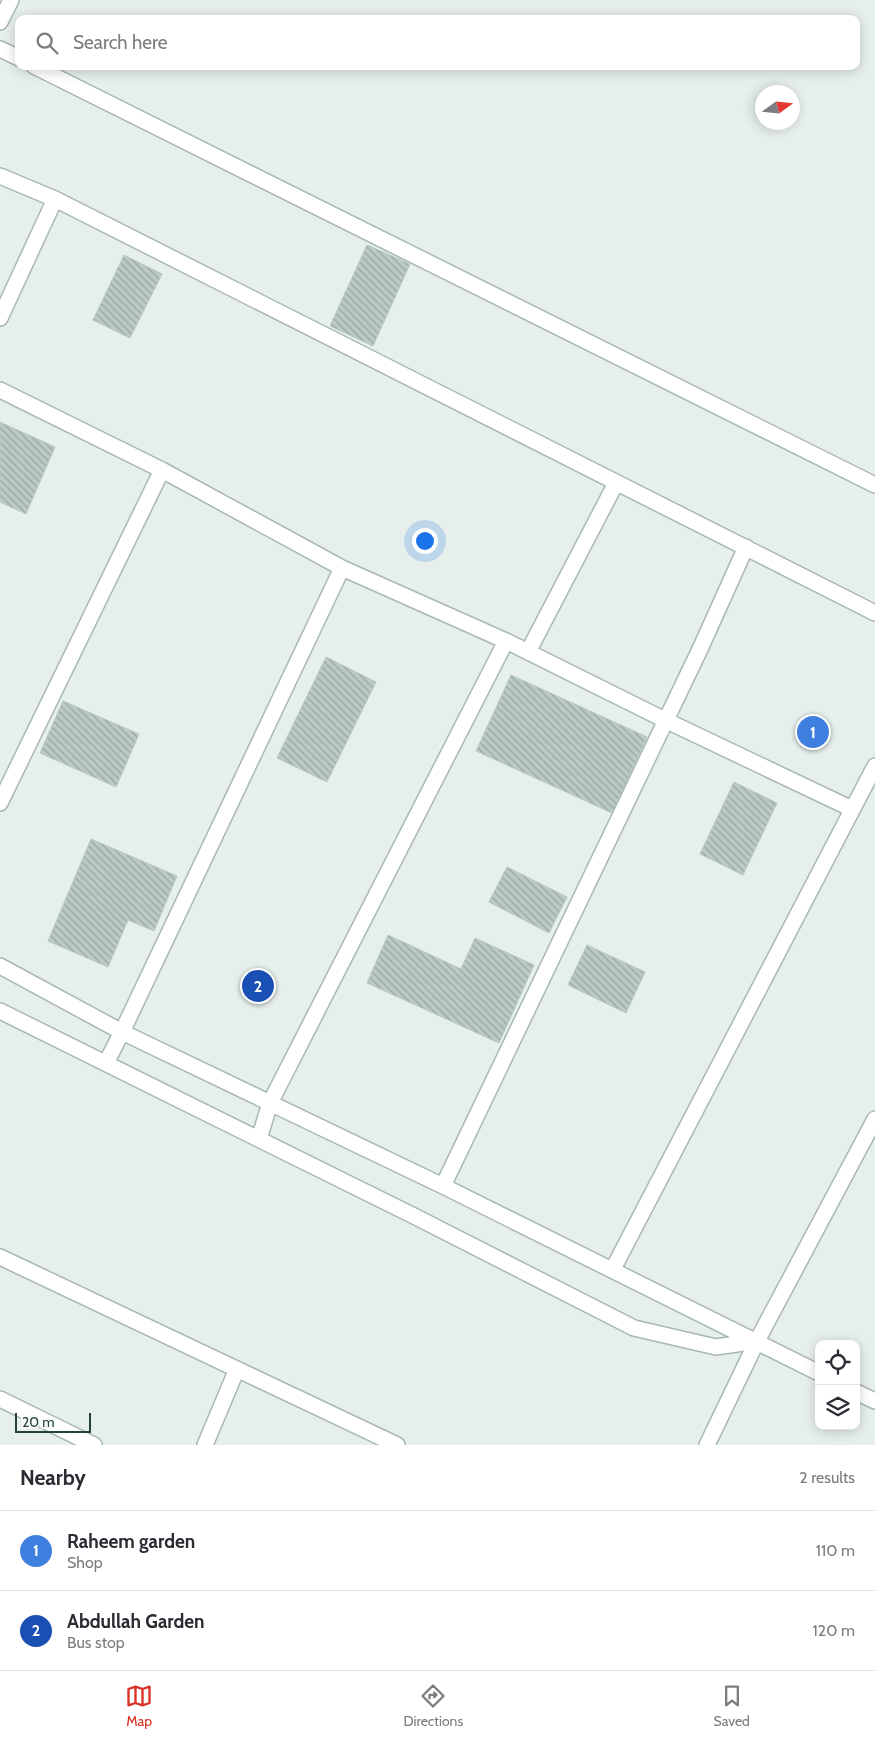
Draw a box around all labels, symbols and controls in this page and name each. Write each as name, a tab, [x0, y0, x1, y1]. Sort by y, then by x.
search box	[15, 15, 860, 70]
icon: search	[33, 29, 61, 57]
text: Search here	[73, 31, 167, 54]
north arrow	[755, 85, 800, 130]
your location	[412, 528, 438, 554]
pin: 1	[797, 713, 829, 751]
pin: 2	[242, 967, 274, 1005]
map controls	[815, 1340, 860, 1430]
button: locate	[815, 1340, 860, 1385]
button: layers	[815, 1385, 860, 1430]
scale bar	[15, 1410, 91, 1433]
text: 20 m	[22, 1413, 55, 1431]
text: Nearby	[20, 1465, 86, 1490]
text: 2 results	[799, 1468, 855, 1487]
text: Raheem garden	[67, 1530, 195, 1553]
text: 1	[33, 1541, 39, 1560]
text: 110 m	[816, 1541, 855, 1560]
text: Shop	[67, 1553, 103, 1572]
text: Abdullah Garden	[67, 1610, 205, 1633]
text: 2	[32, 1621, 40, 1640]
text: 120 m	[813, 1621, 855, 1640]
text: Bus stop	[67, 1633, 125, 1652]
tab: Map	[125, 1682, 153, 1730]
tab: Directions	[403, 1682, 463, 1730]
tab: Saved	[713, 1682, 750, 1730]

